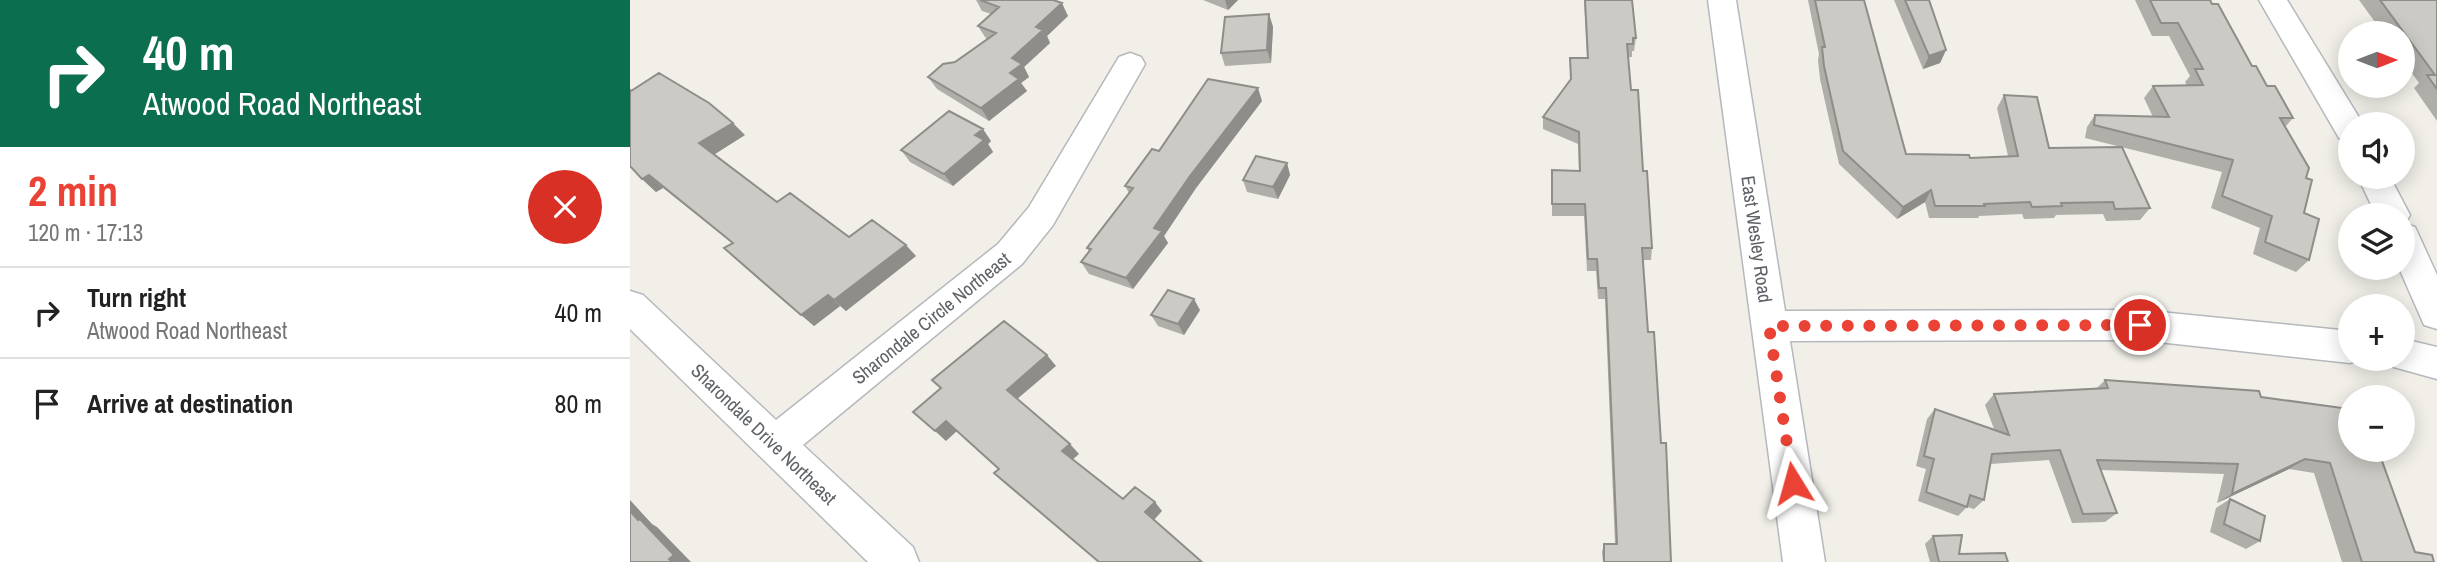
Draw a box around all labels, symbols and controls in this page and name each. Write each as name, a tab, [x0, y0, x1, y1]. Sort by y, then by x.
text: 40 m	[143, 19, 235, 85]
north arrow	[2338, 21, 2415, 98]
map controls	[2338, 21, 2415, 462]
icon: right	[28, 28, 119, 119]
text: Atwood Road Northeast	[143, 82, 422, 125]
button: sound	[2338, 112, 2415, 189]
text: 2 min	[28, 163, 118, 219]
button: close	[528, 170, 602, 244]
street label: East Wesley Road	[1735, 174, 1779, 304]
button: layers	[2338, 203, 2415, 280]
text: 120 m · 17:13	[28, 217, 143, 248]
street label: Sharondale Circle Northeast	[846, 246, 1016, 390]
text: Turn right	[87, 280, 186, 315]
icon: right	[28, 294, 66, 332]
button: +	[2338, 294, 2415, 371]
text: 40 m	[555, 295, 602, 330]
pin	[2110, 295, 2170, 355]
icon: arrive	[2121, 306, 2159, 344]
text: Atwood Road Northeast	[87, 315, 287, 346]
street label: Sharondale Drive Northeast	[686, 358, 843, 511]
icon: arrive	[28, 385, 66, 423]
button: −	[2338, 385, 2415, 462]
text: Arrive at destination	[87, 386, 293, 421]
text: 80 m	[555, 386, 602, 421]
position arrow	[1756, 446, 1830, 520]

